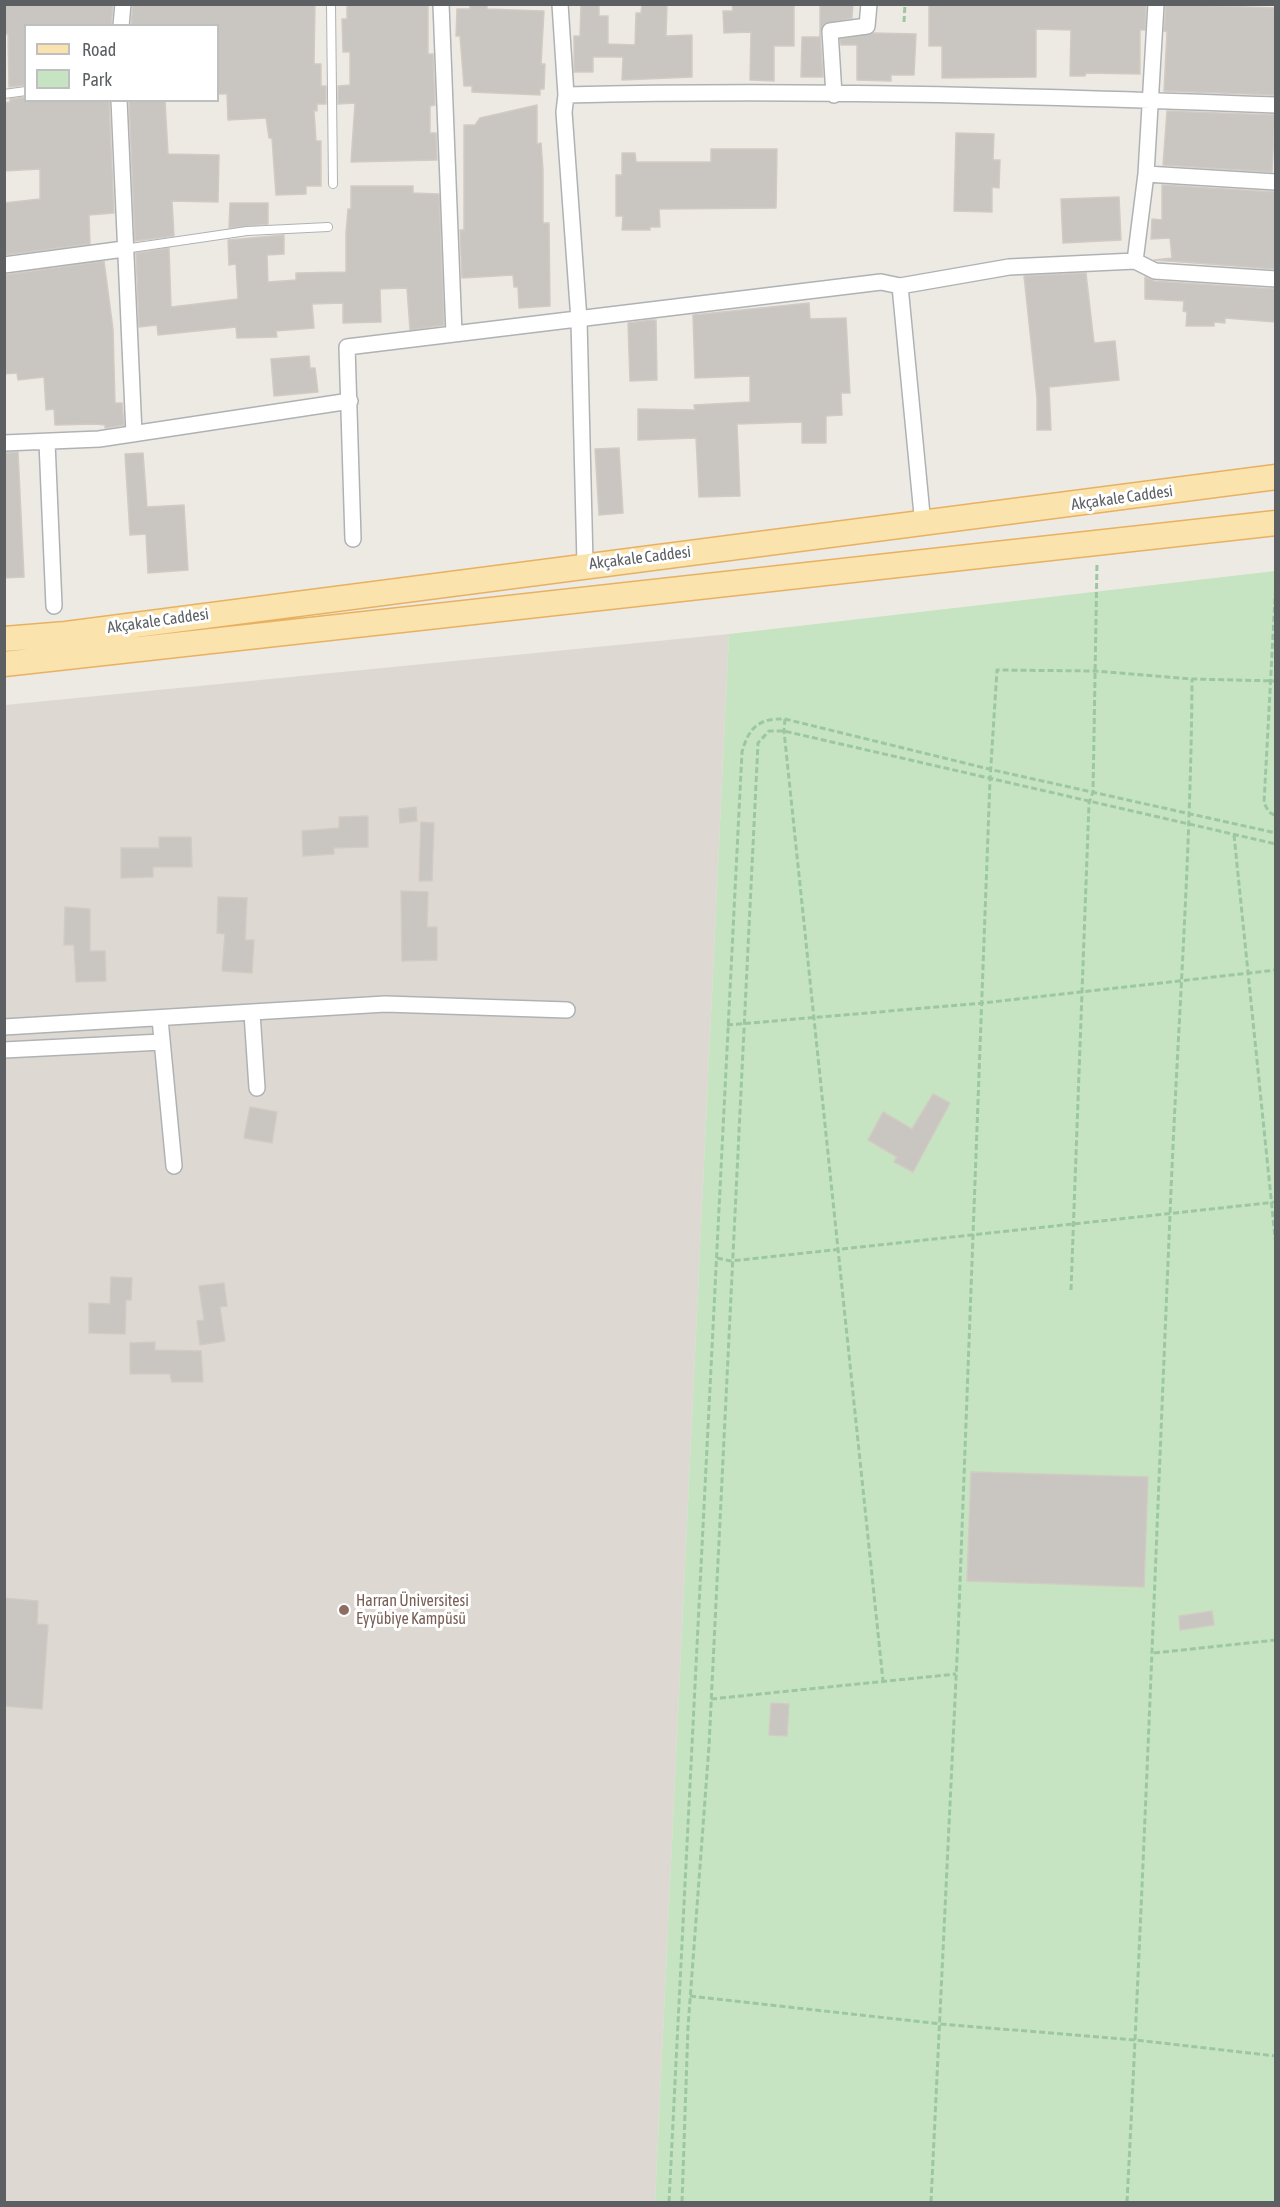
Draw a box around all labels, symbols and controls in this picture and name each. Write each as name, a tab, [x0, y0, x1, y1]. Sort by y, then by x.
legend	[24, 24, 219, 102]
text: Road	[82, 39, 116, 60]
text: Park	[82, 69, 112, 90]
street label: Akçakale Caddesi	[1070, 481, 1174, 515]
street label: Akçakale Caddesi	[588, 542, 692, 574]
street label: Akçakale Caddesi	[106, 604, 210, 638]
place label: Harran Üniversitesi Eyyübiye Kampüsü	[356, 1591, 469, 1629]
marker: Harran Üniversitesi Eyyübiye Kampüsü	[337, 1603, 351, 1617]

